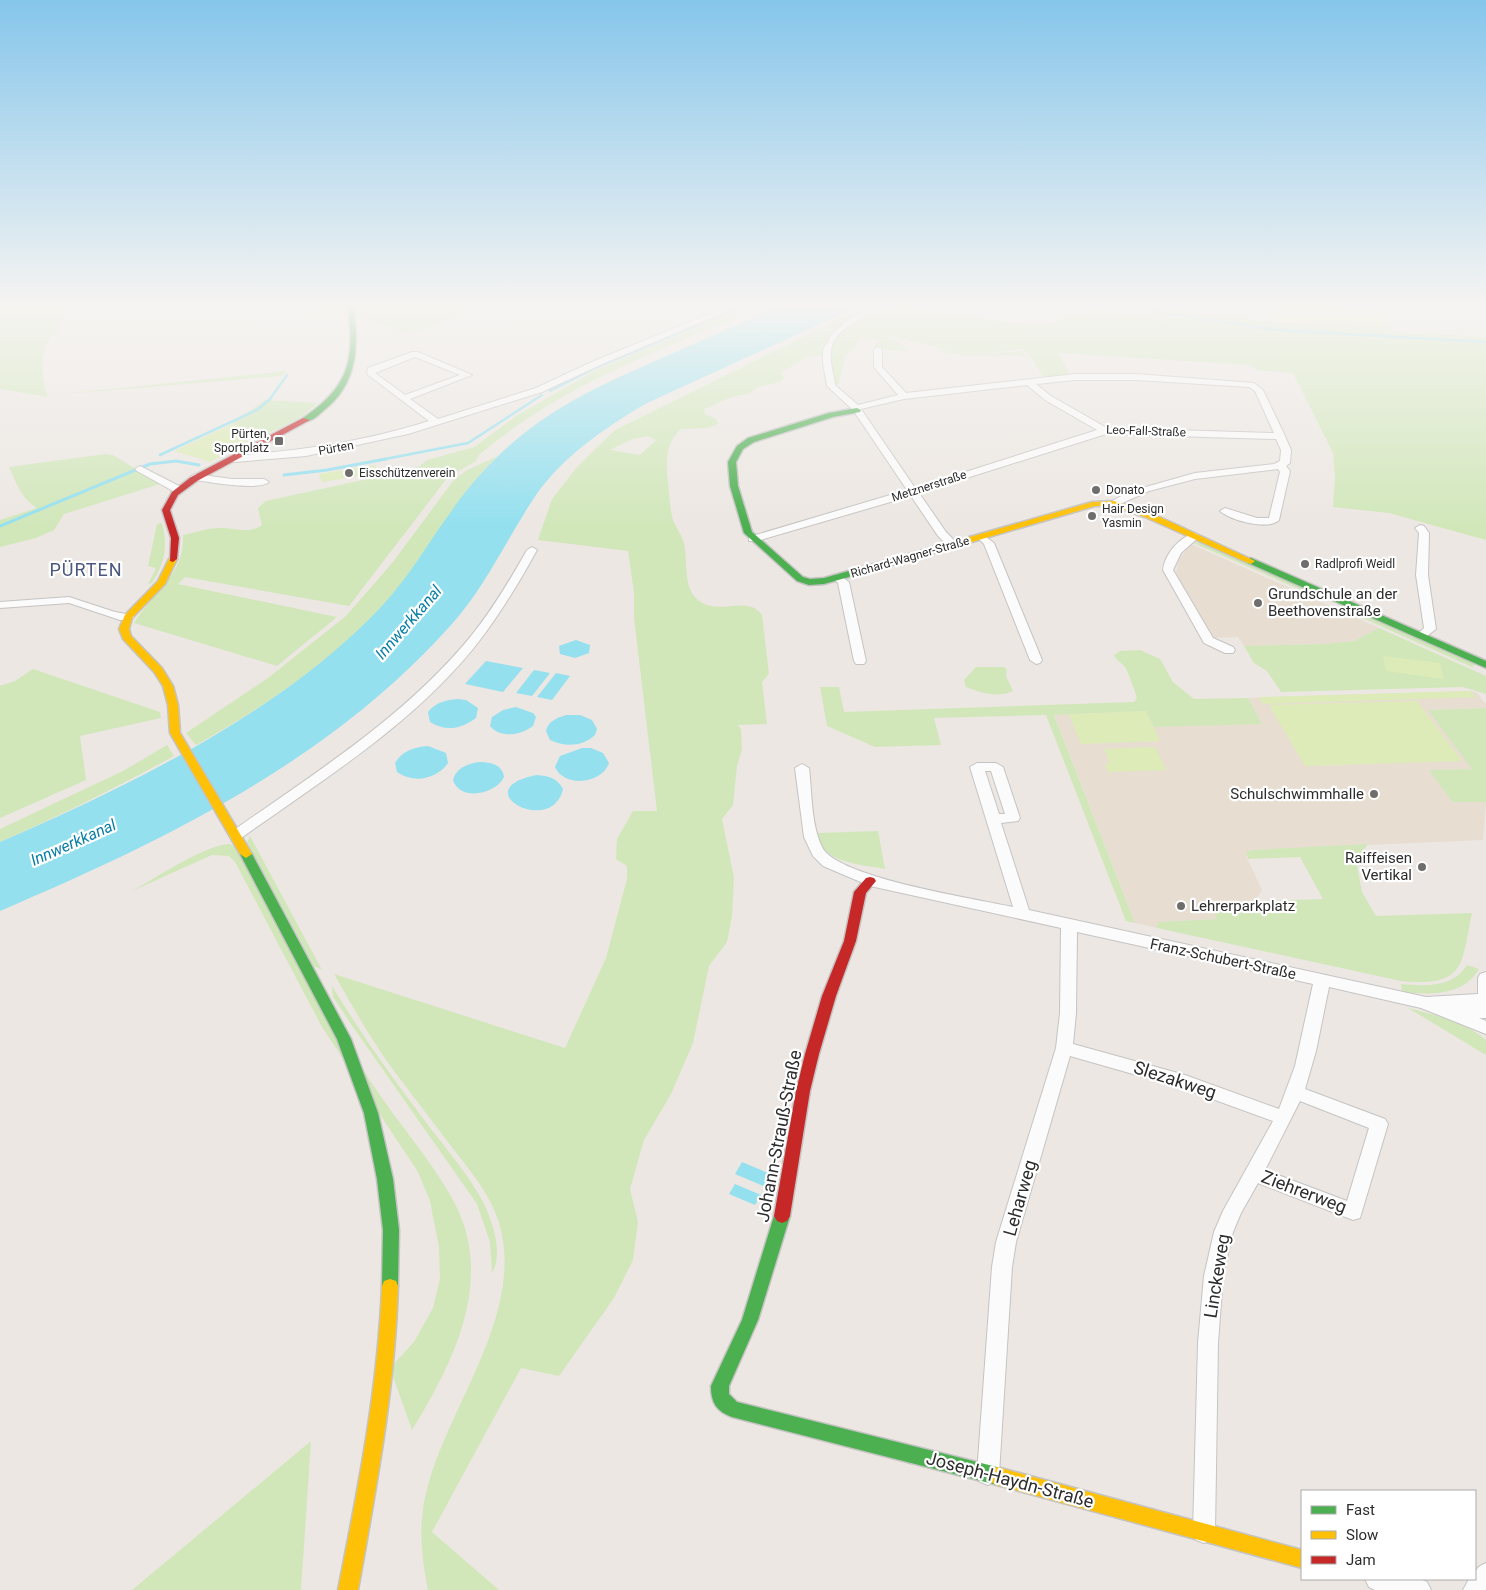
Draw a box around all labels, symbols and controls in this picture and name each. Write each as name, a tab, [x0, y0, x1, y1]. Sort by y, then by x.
street label: Leo-Fall-Straße	[1106, 423, 1186, 439]
place label: Pürten, Sportplatz	[214, 427, 269, 455]
marker: Pürten, Sportplatz	[273, 435, 285, 447]
street label: Pürten	[317, 438, 355, 458]
place label: Eisschützenverein	[359, 466, 455, 480]
marker: Eisschützenverein	[343, 467, 355, 479]
street label: Metznerstraße	[890, 467, 968, 505]
place label: Donato	[1106, 483, 1145, 497]
marker: Donato	[1090, 484, 1102, 496]
place label: Hair Design Yasmin	[1102, 502, 1164, 530]
marker: Hair Design Yasmin	[1086, 510, 1098, 522]
street label: Richard-Wagner-Straße	[849, 533, 971, 581]
place label: Radlprofi Weidl	[1315, 557, 1395, 571]
marker: Radlprofi Weidl	[1299, 558, 1311, 570]
district label: PÜRTEN	[49, 559, 123, 580]
water label: Innwerkkanal	[371, 581, 446, 663]
place label: Grundschule an der Beethovenstraße	[1268, 585, 1397, 620]
marker: Grundschule an der Beethovenstraße	[1252, 597, 1264, 609]
place label: Schulschwimmhalle	[1230, 785, 1364, 803]
marker: Schulschwimmhalle	[1368, 788, 1380, 800]
water label: Innwerkkanal	[28, 815, 119, 870]
place label: Raiffeisen Vertikal	[1345, 849, 1412, 884]
marker: Raiffeisen Vertikal	[1416, 861, 1428, 873]
place label: Lehrerparkplatz	[1191, 897, 1295, 915]
marker: Lehrerparkplatz	[1175, 900, 1187, 912]
street label: Franz-Schubert-Straße	[1148, 935, 1298, 983]
street label: Johann-Strauß-Straße	[752, 1048, 805, 1224]
street label: Slezakweg	[1131, 1056, 1219, 1103]
street label: Leharweg	[999, 1157, 1040, 1238]
street label: Ziehrerweg	[1259, 1166, 1350, 1217]
street label: Linckeweg	[1199, 1232, 1234, 1320]
street label: Joseph-Haydn-Straße	[924, 1447, 1096, 1512]
legend	[1301, 1490, 1476, 1580]
text: Fast	[1346, 1501, 1375, 1519]
text: Slow	[1346, 1526, 1378, 1544]
text: Jam	[1346, 1551, 1376, 1569]

